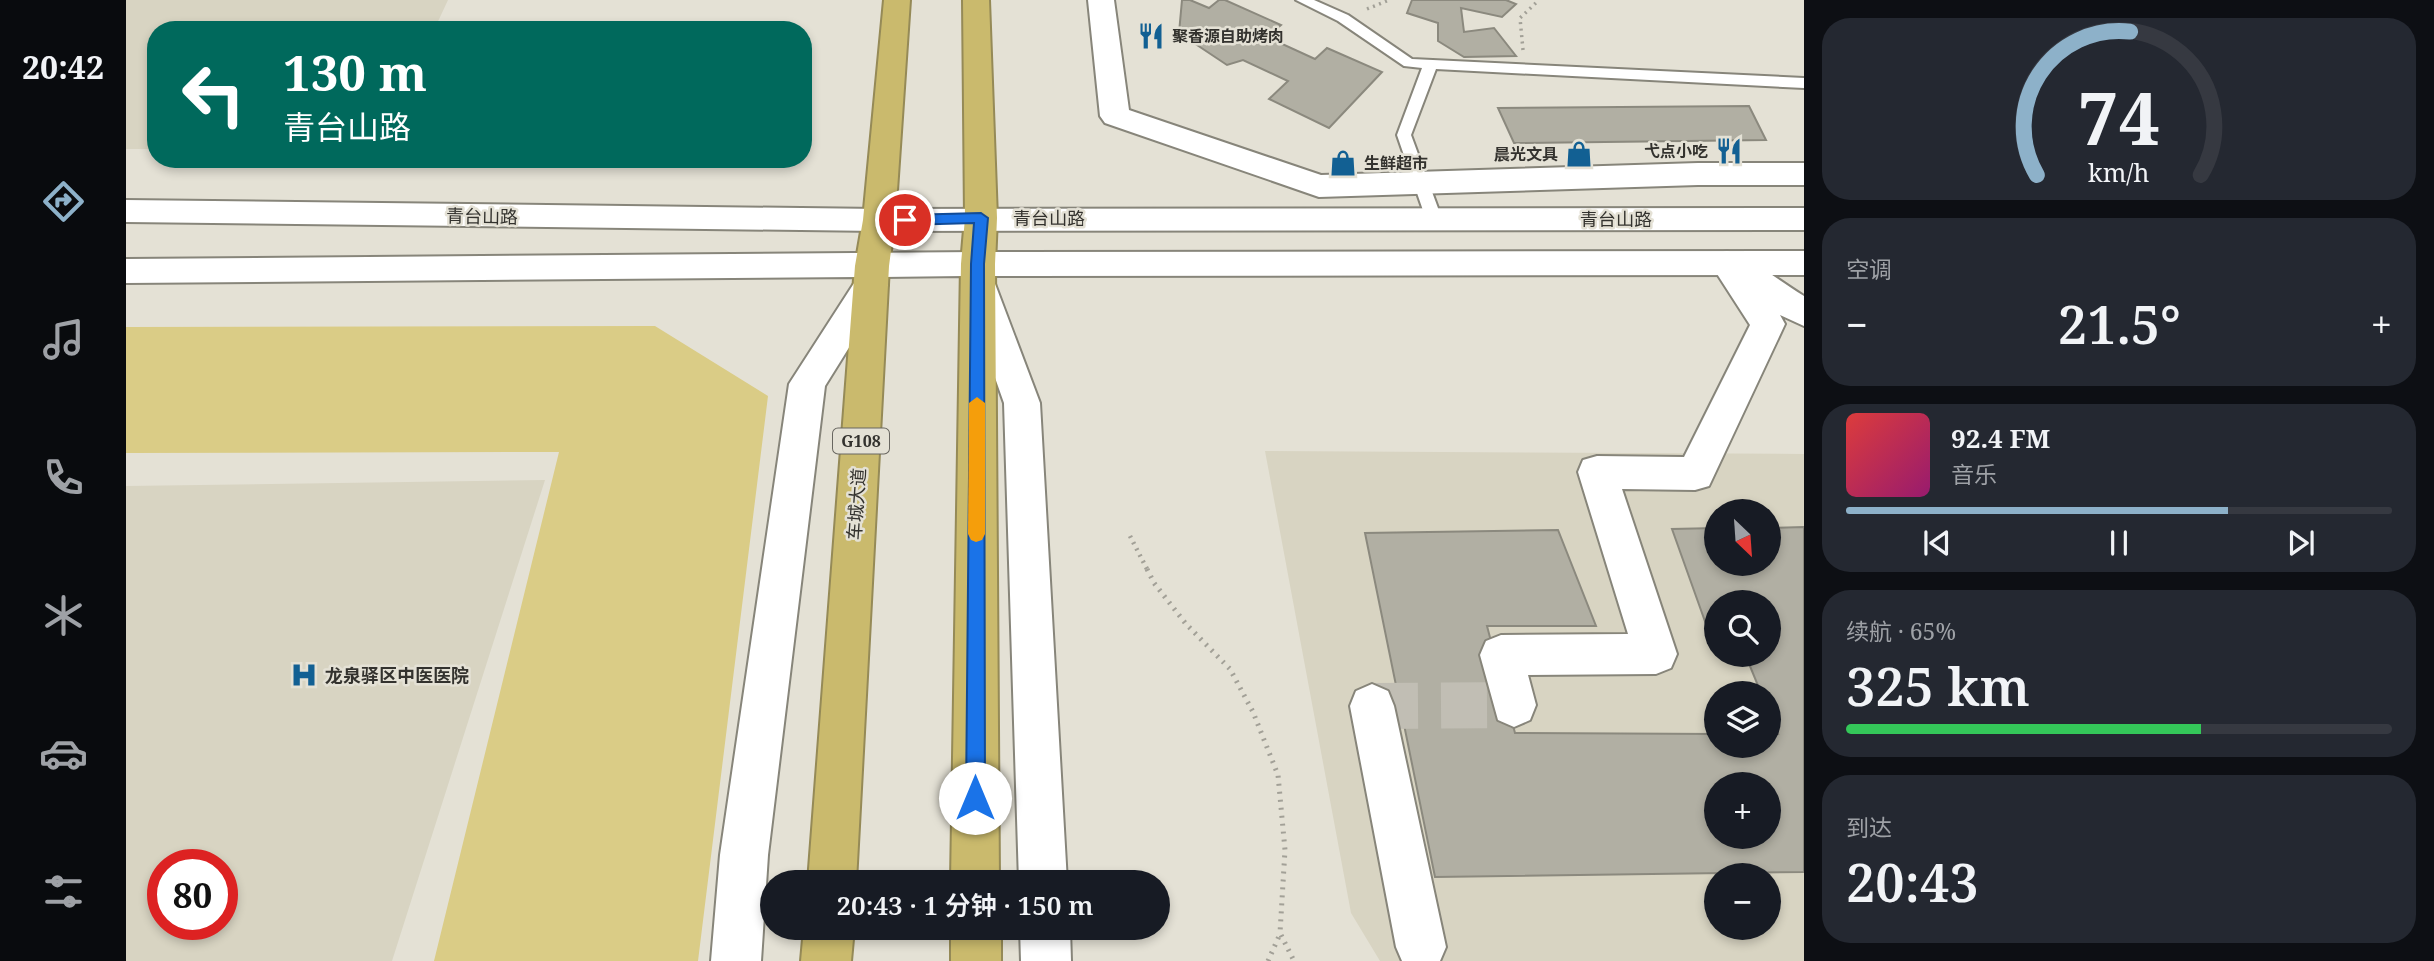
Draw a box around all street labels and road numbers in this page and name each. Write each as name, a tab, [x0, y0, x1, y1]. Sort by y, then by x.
street label: 青台山路	[446, 203, 518, 229]
street label: 青台山路	[1013, 206, 1085, 230]
street label: 青台山路	[1580, 207, 1652, 231]
road number: G108	[833, 428, 889, 454]
street label: 车城大道	[842, 467, 870, 541]

